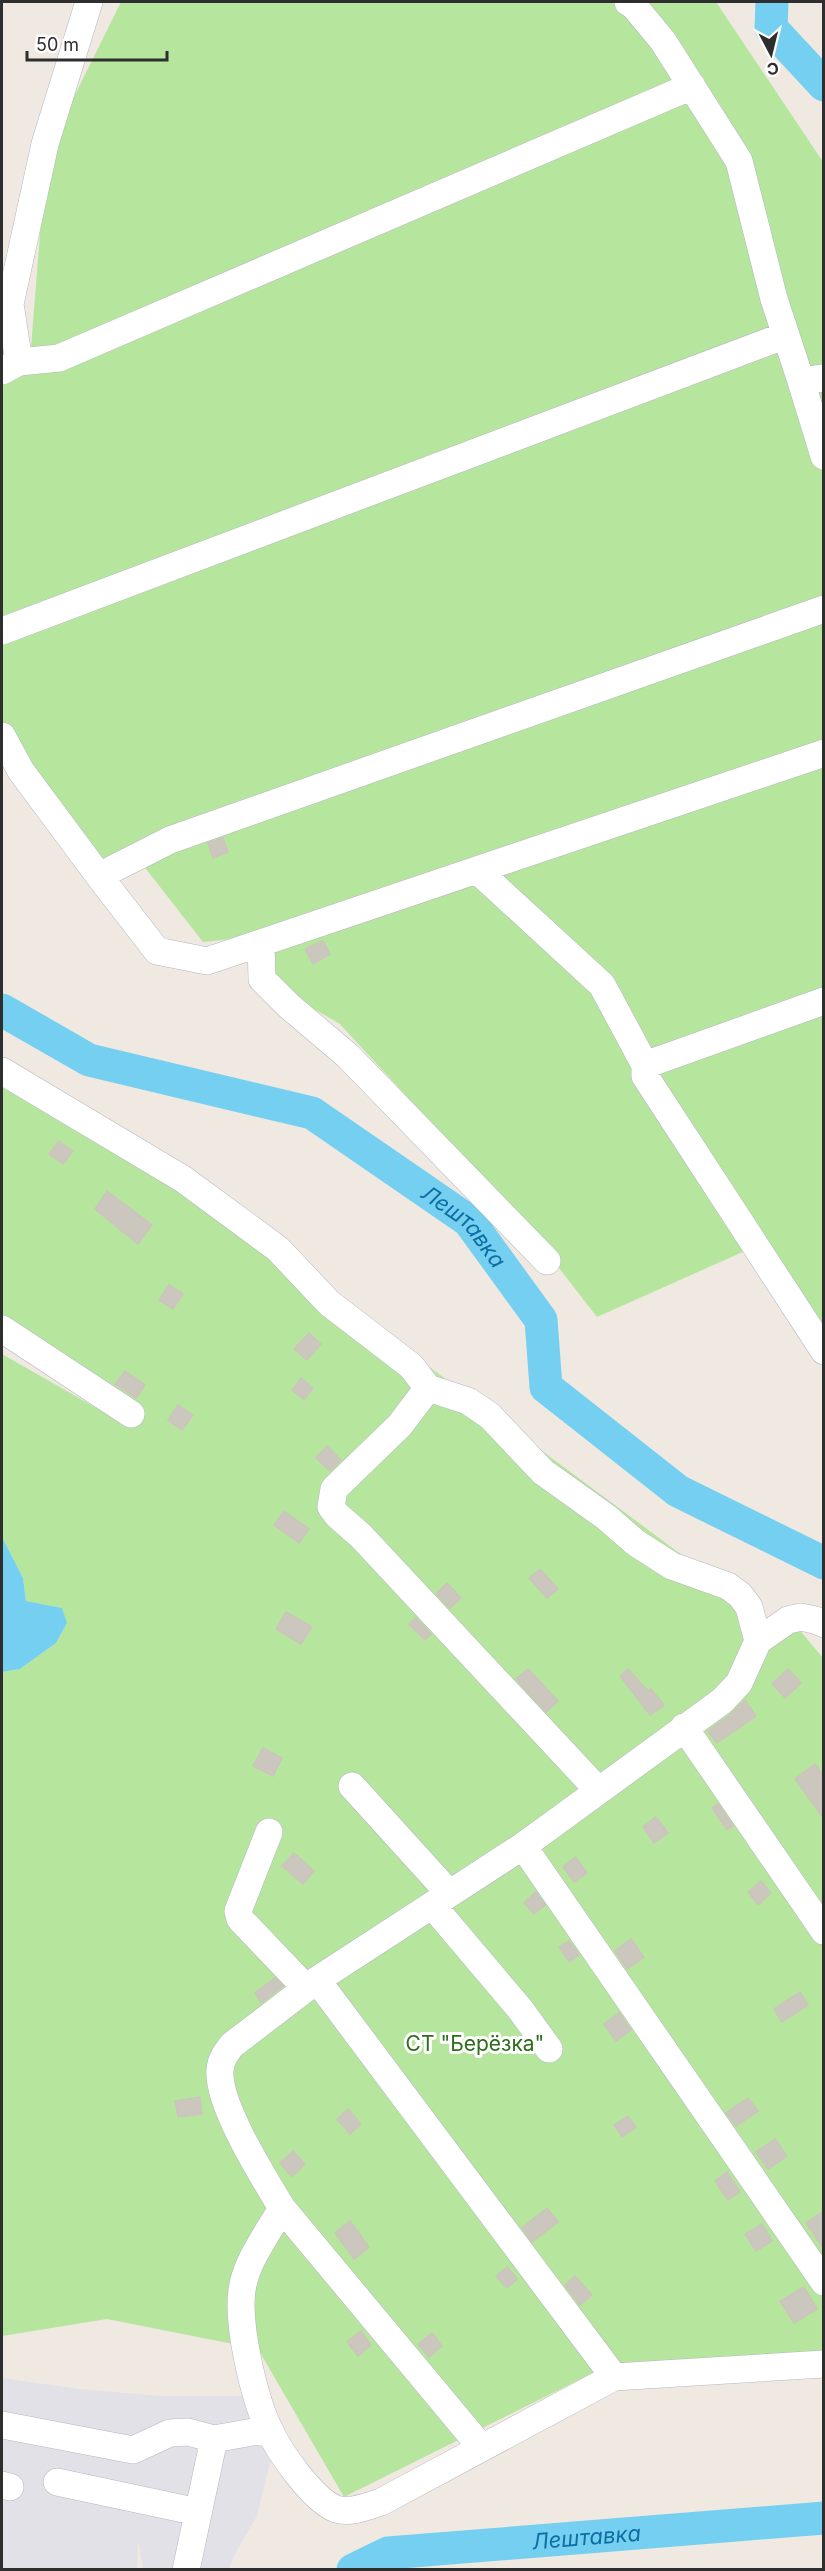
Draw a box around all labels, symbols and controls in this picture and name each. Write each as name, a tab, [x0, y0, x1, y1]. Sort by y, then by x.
scale bar	[27, 24, 166, 62]
north arrow	[741, 24, 801, 84]
text: 50 m	[36, 34, 79, 55]
text: С	[766, 58, 780, 80]
water label: Лештавка	[417, 1179, 511, 1273]
park label: СТ "Берёзка"	[406, 2031, 544, 2056]
water label: Лештавка	[531, 2520, 642, 2554]

